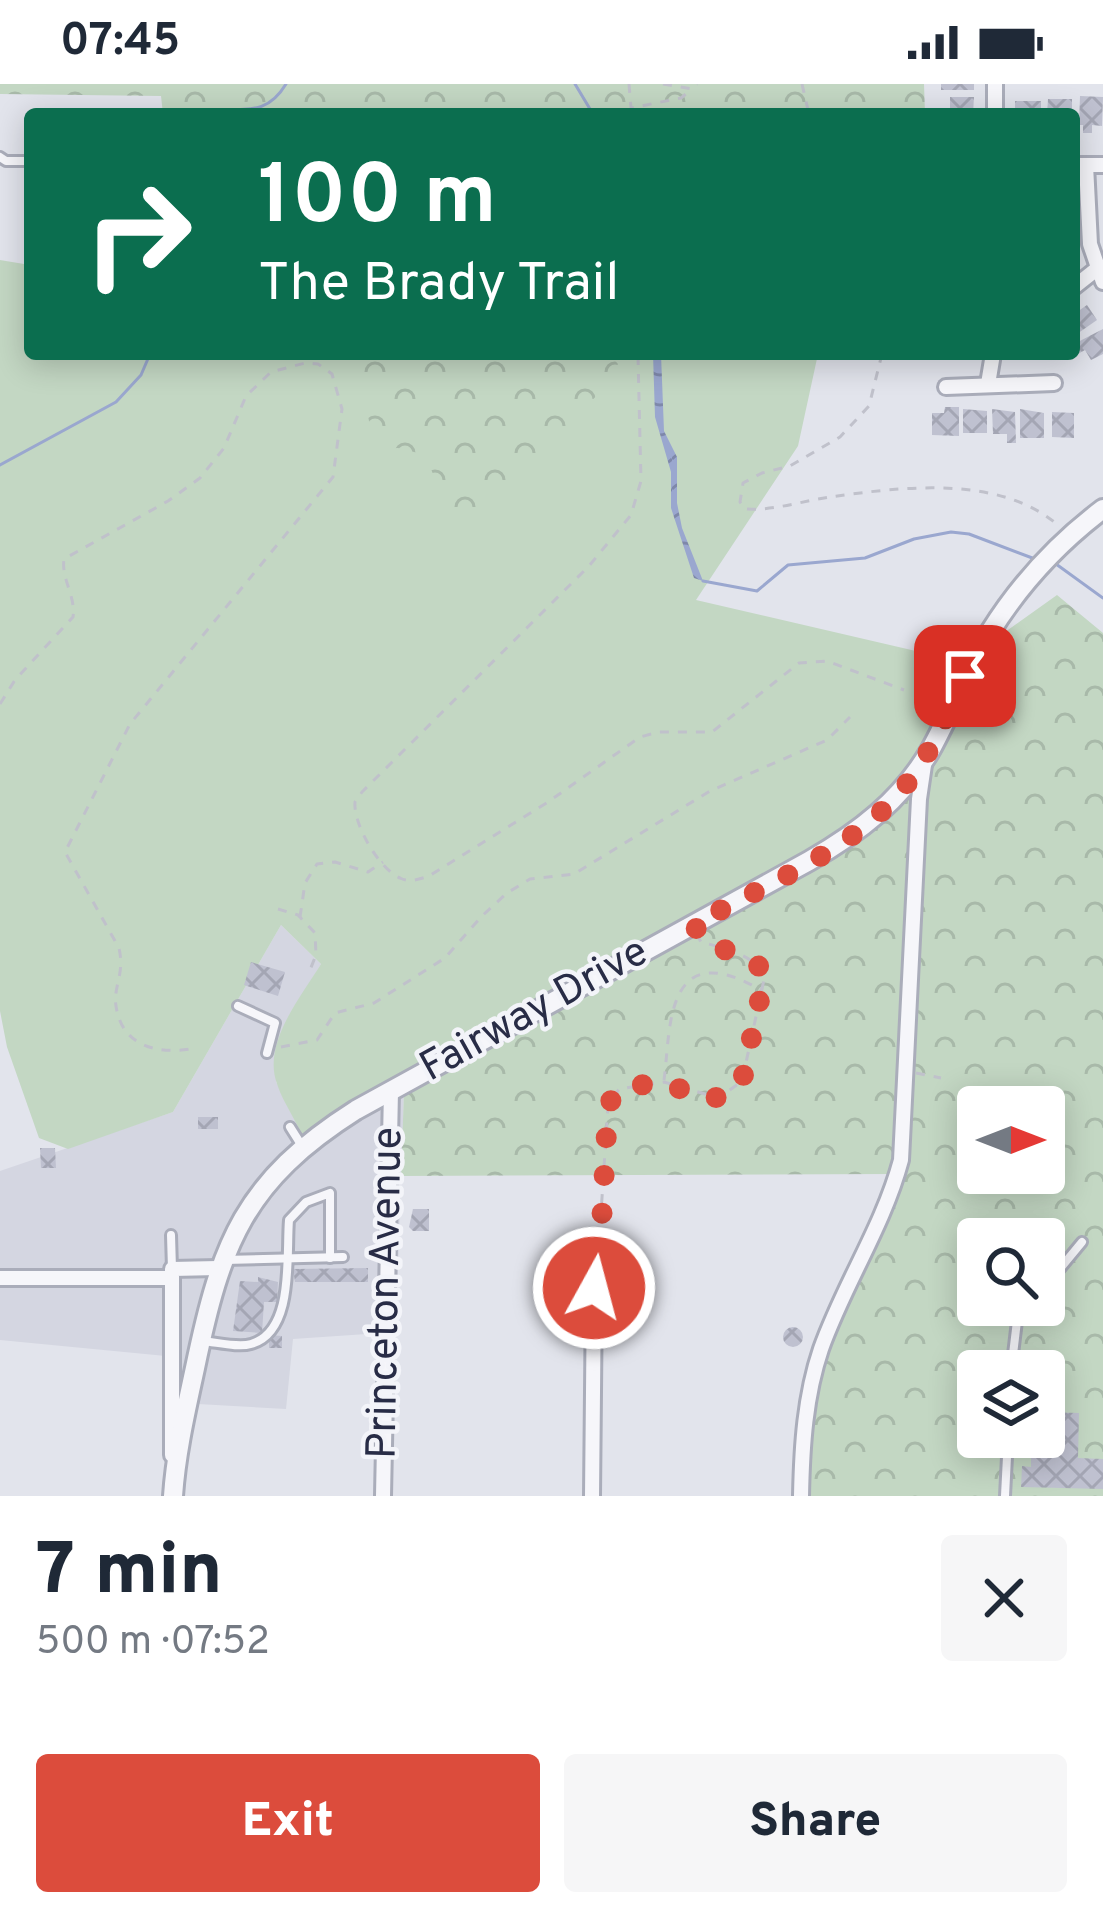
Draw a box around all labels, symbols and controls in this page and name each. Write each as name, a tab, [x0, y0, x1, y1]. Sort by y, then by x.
text: 07:45	[60, 14, 180, 71]
text: 100 m	[258, 147, 497, 253]
icon: right	[60, 156, 216, 312]
text: The Brady Trail	[258, 251, 619, 320]
pin	[914, 625, 1016, 727]
icon: arrive	[932, 643, 998, 709]
street label: Fairway Drive	[412, 927, 658, 1095]
north arrow	[957, 1086, 1065, 1194]
map controls	[957, 1086, 1065, 1458]
street label: Princeton Avenue	[358, 1127, 416, 1459]
button: search	[957, 1218, 1065, 1326]
position arrow	[531, 1225, 657, 1351]
button: layers	[957, 1350, 1065, 1458]
text: 7 min	[36, 1528, 223, 1620]
button: close	[941, 1535, 1067, 1661]
text: 500 m · 07:52	[36, 1619, 270, 1668]
button: Exit	[36, 1754, 540, 1892]
button: Share	[564, 1754, 1067, 1892]

